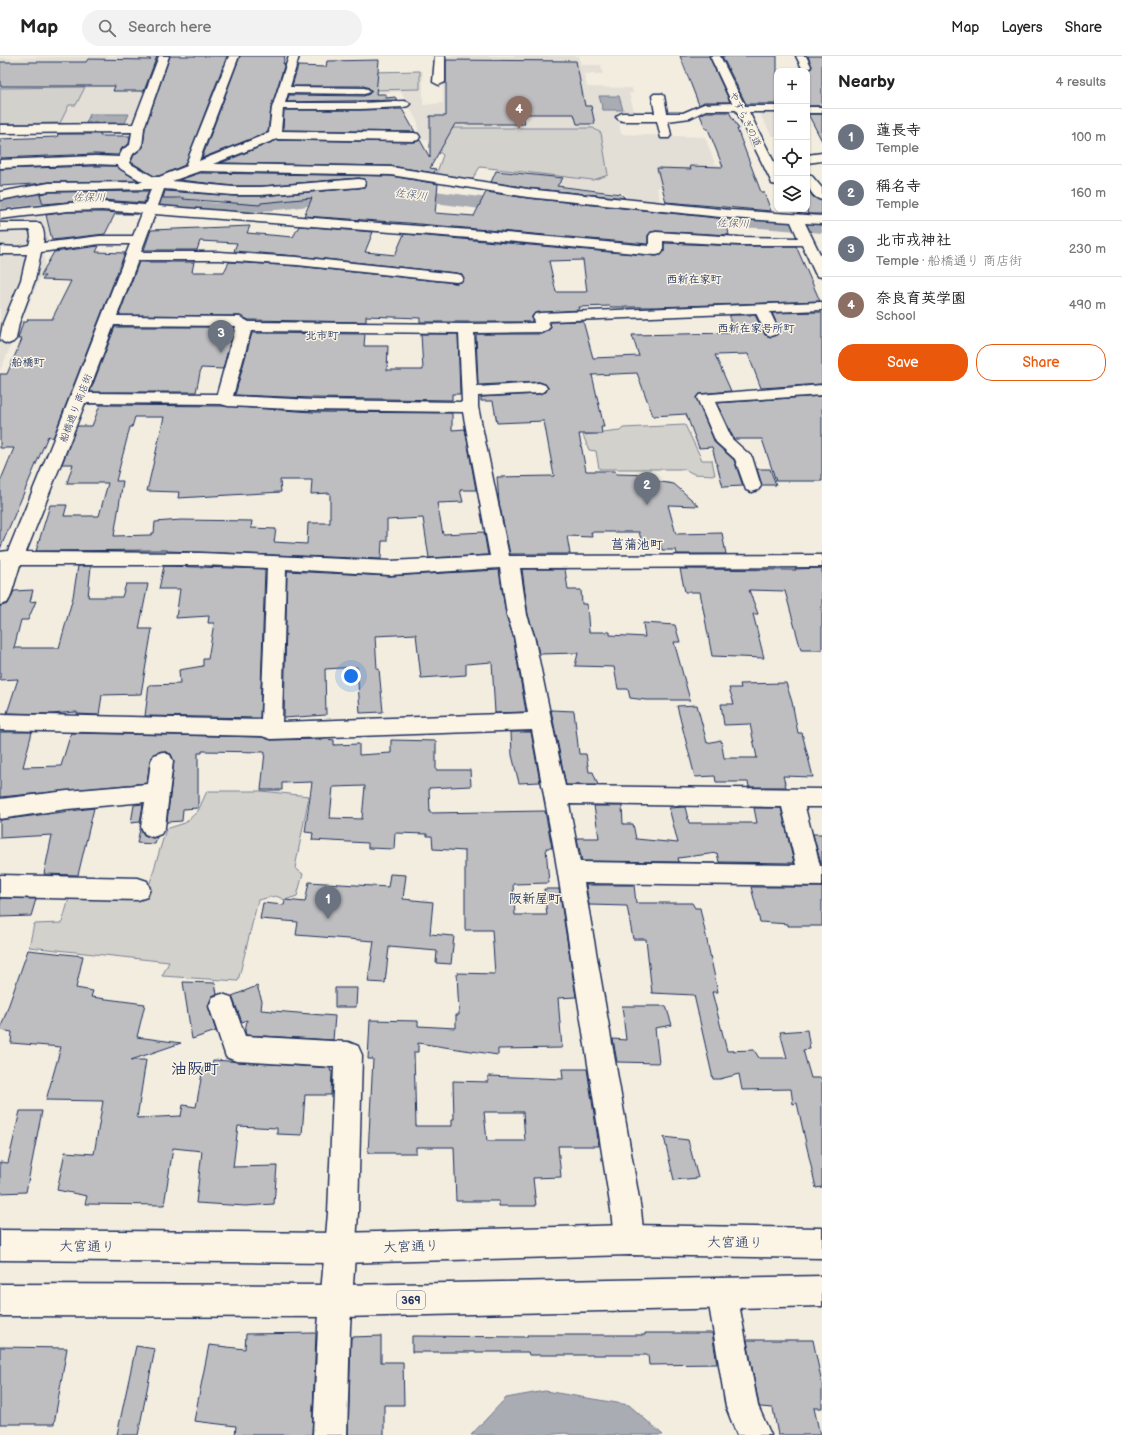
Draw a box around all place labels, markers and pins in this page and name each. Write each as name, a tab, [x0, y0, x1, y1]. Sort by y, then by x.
pin: 4	[506, 96, 532, 129]
pin: 3	[208, 320, 234, 353]
pin: 2	[634, 472, 660, 505]
pin: 1	[315, 886, 341, 919]

